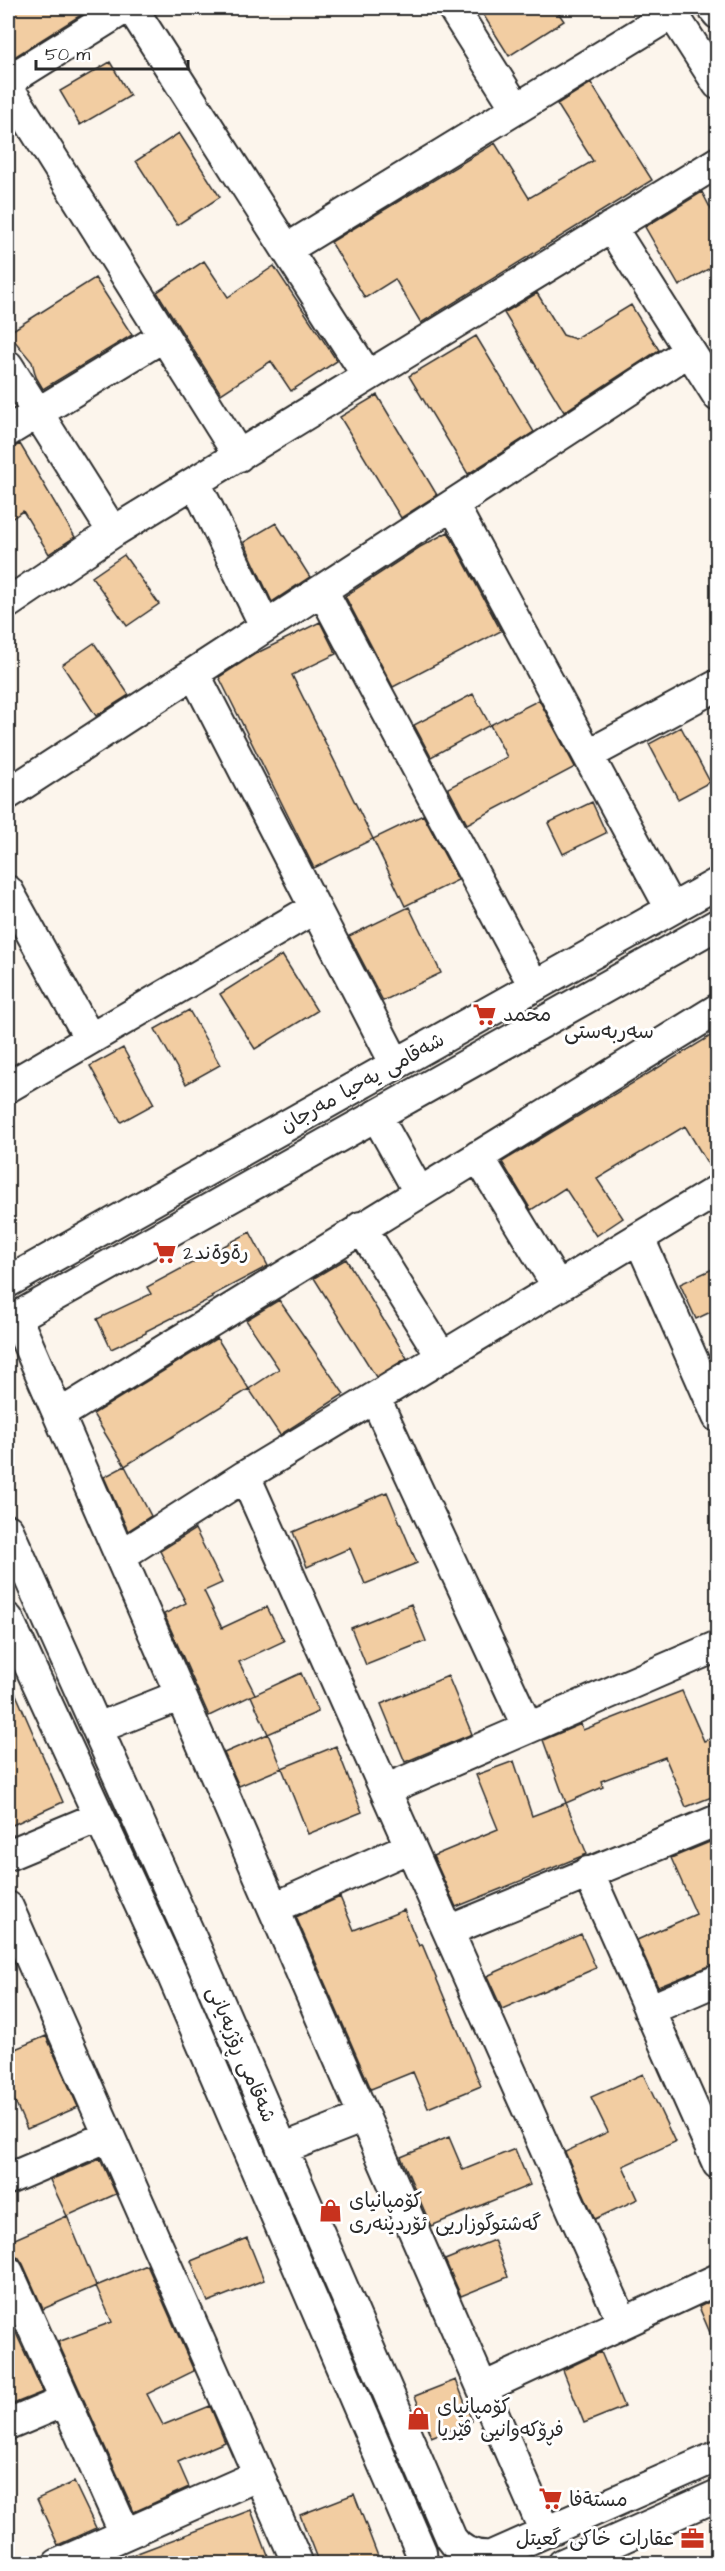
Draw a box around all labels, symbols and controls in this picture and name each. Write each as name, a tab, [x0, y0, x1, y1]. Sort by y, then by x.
scale bar	[36, 33, 188, 71]
text: 50 m	[45, 42, 90, 67]
supermarket icon: محمد	[472, 1001, 498, 1027]
place label: محمد	[503, 1001, 551, 1029]
district label: سه‌ربه‌ستی	[564, 1017, 654, 1046]
street label: شەقامی یەحیا مەرجان	[275, 1026, 450, 1140]
supermarket icon: رةوةند2	[152, 1239, 178, 1265]
place label: رةوةند2	[183, 1239, 249, 1267]
street label: شەقامی ڕۆژبەیانی	[198, 1982, 282, 2128]
place label: کۆمپانیای گەشتوگوزاریی ئۆردینەری	[349, 2187, 541, 2238]
shop icon: کۆمپانیای گەشتوگوزاریی ئۆردینەری	[318, 2198, 344, 2224]
place label: کۆمپانیای فڕۆکەوانیی ڤێریا	[437, 2393, 564, 2446]
shop icon: کۆمپانیای فڕۆکەوانیی ڤێریا	[406, 2405, 432, 2431]
supermarket icon: مستةفا	[538, 2486, 564, 2512]
place label: مستةفا	[569, 2486, 628, 2514]
place label: عقارات خاكى گعيتل	[516, 2525, 674, 2553]
office icon: عقارات خاكى گعيتل	[679, 2525, 705, 2551]

